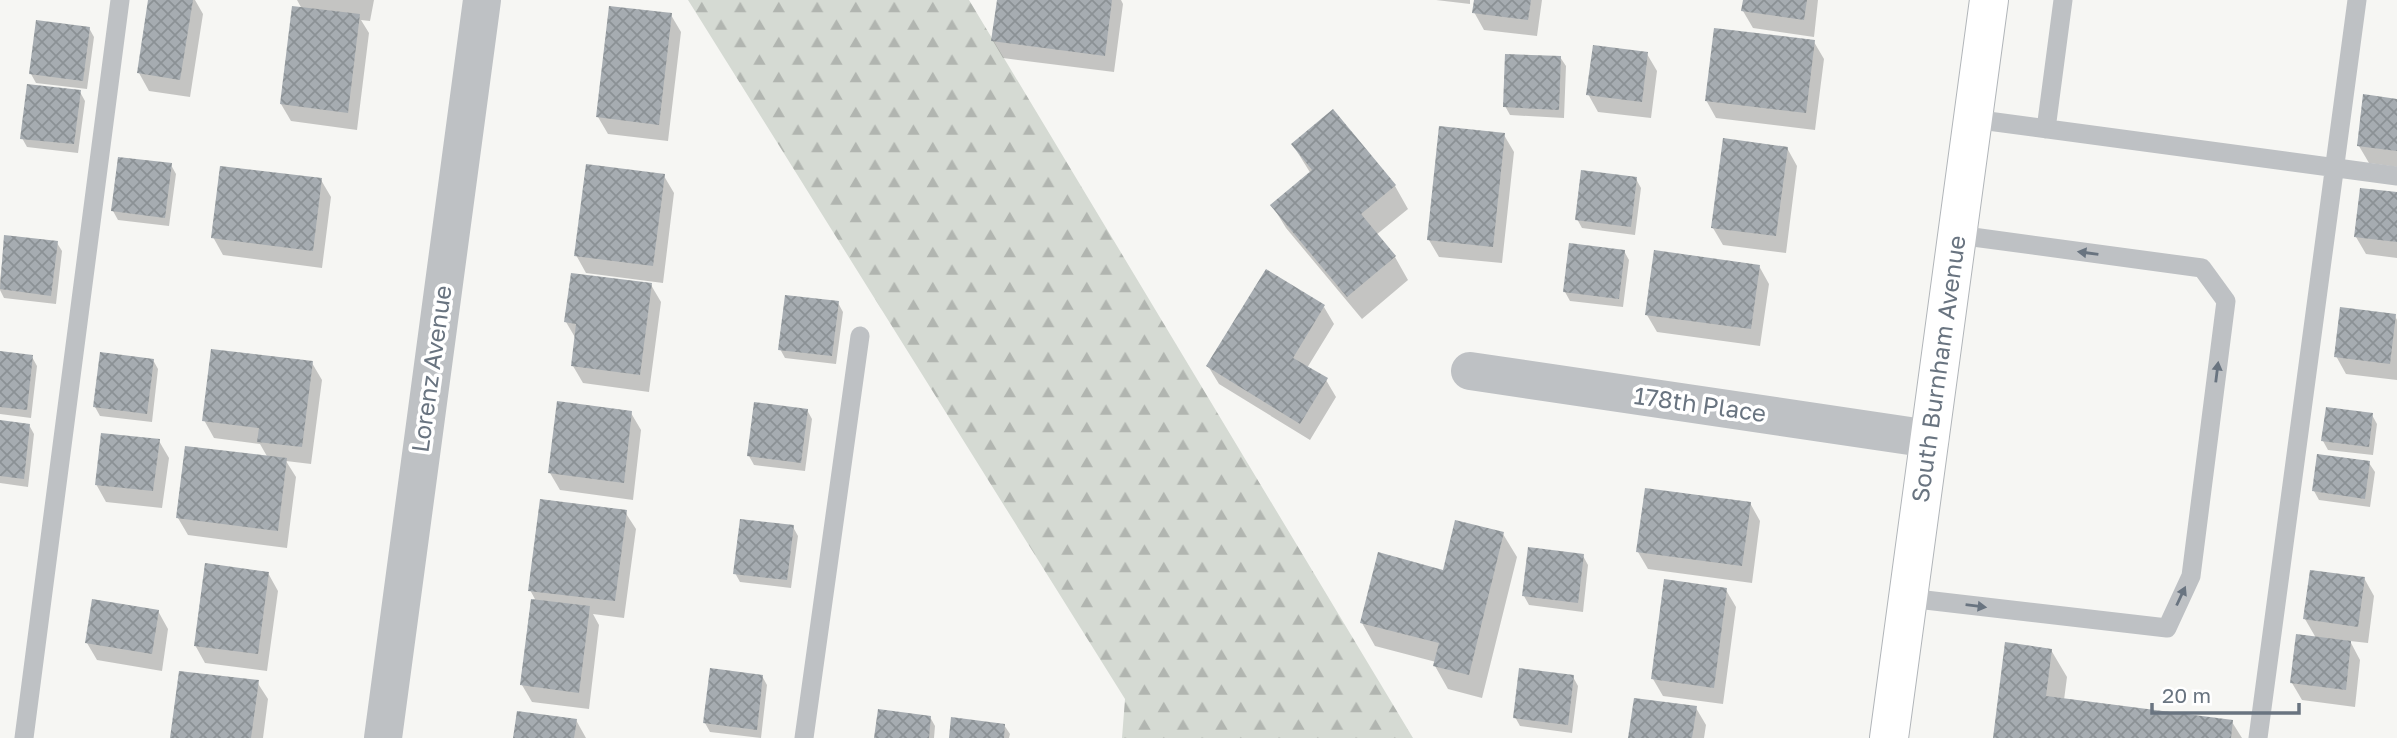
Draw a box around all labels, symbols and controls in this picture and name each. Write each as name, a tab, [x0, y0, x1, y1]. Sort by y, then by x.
street label: South Burnham Avenue	[1904, 233, 1971, 504]
one-way arrow	[2077, 247, 2099, 258]
street label: Lorenz Avenue	[404, 283, 457, 454]
one-way arrow	[2212, 361, 2223, 383]
street label: 178th Place	[1632, 380, 1768, 427]
one-way arrow	[2176, 586, 2187, 606]
one-way arrow	[1965, 600, 1987, 611]
scale bar	[2152, 672, 2299, 716]
text: 20 m	[2162, 682, 2211, 708]

